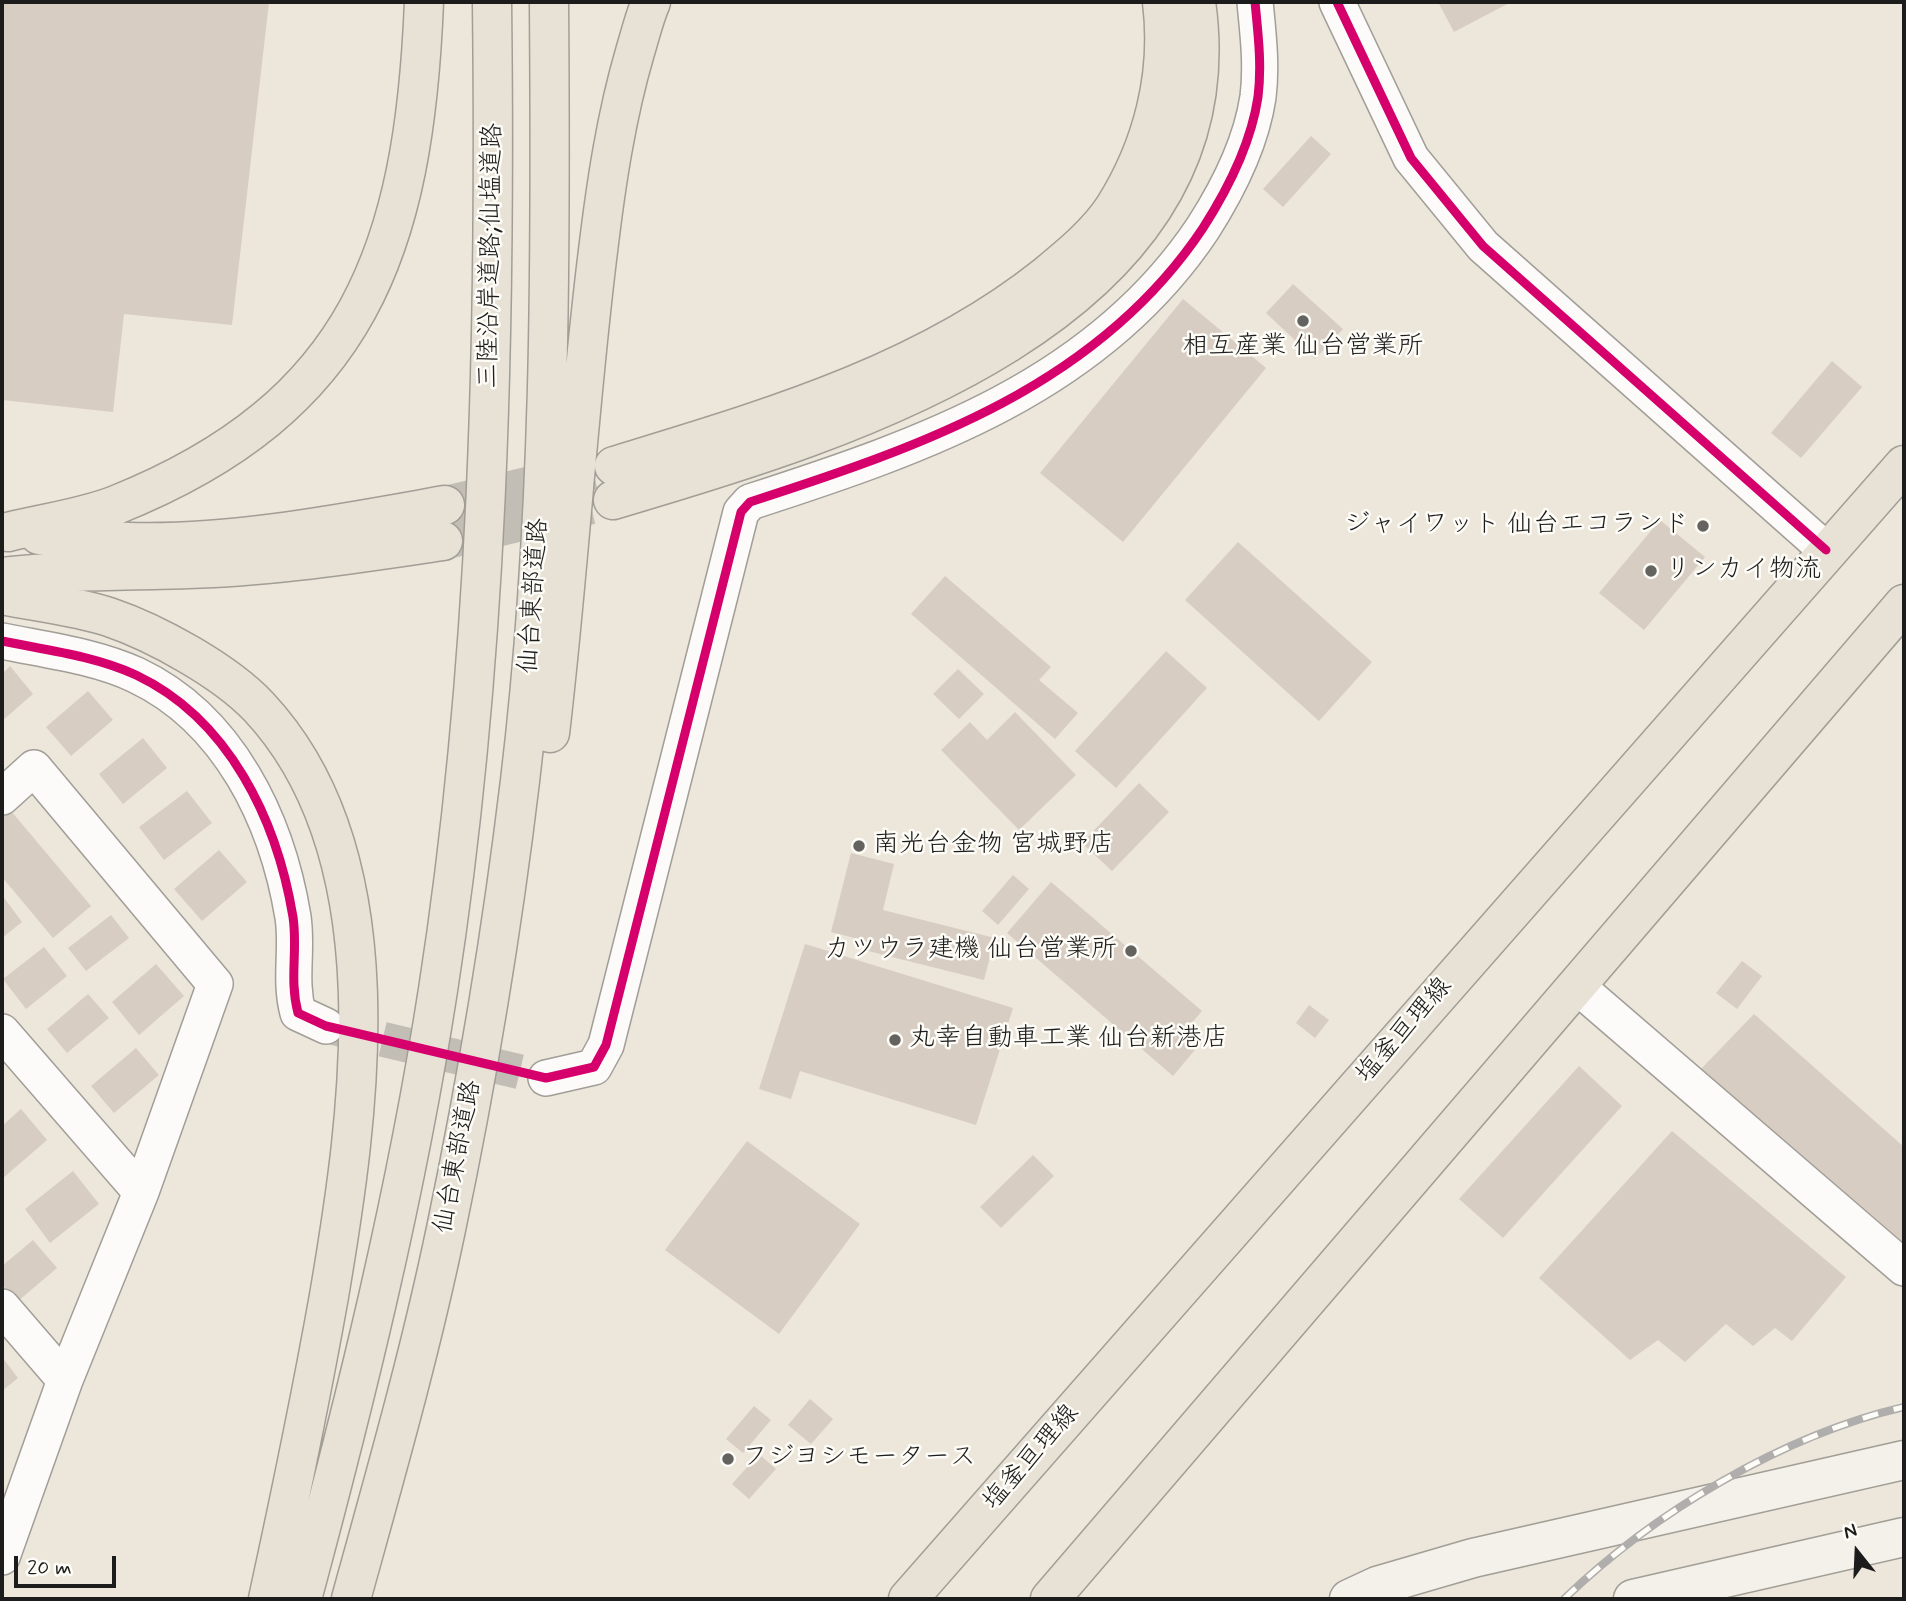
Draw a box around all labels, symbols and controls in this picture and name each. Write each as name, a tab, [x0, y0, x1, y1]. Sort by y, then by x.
street label: 三陸沿岸道路;仙塩道路	[474, 123, 510, 389]
marker: 相互産業 仙台営業所	[1295, 313, 1311, 329]
place label: 相互産業 仙台営業所	[1182, 332, 1424, 364]
place label: ジャイワット 仙台エコランド	[1344, 510, 1689, 542]
street label: 仙台東部道路	[514, 517, 556, 675]
marker: ジャイワット 仙台エコランド	[1695, 518, 1711, 534]
place label: リンカイ物流	[1665, 555, 1821, 587]
marker: リンカイ物流	[1643, 563, 1659, 579]
place label: 南光台金物 宮城野店	[873, 830, 1114, 862]
marker: 南光台金物 宮城野店	[851, 838, 867, 854]
place label: カツウラ建機 仙台営業所	[824, 935, 1117, 967]
marker: カツウラ建機 仙台営業所	[1123, 943, 1139, 959]
street label: 塩釜亘理線	[1351, 972, 1459, 1090]
place label: 丸幸自動車工業 仙台新港店	[909, 1024, 1228, 1056]
marker: 丸幸自動車工業 仙台新港店	[887, 1032, 903, 1048]
street label: 仙台東部道路	[429, 1077, 489, 1237]
street label: 塩釜亘理線	[978, 1399, 1086, 1517]
place label: フジヨシモータース	[742, 1443, 976, 1475]
marker: フジヨシモータース	[720, 1451, 736, 1467]
north arrow	[1822, 1517, 1892, 1587]
text: N	[1840, 1518, 1860, 1545]
scale bar	[18, 1542, 119, 1586]
text: 20 m	[27, 1554, 72, 1582]

